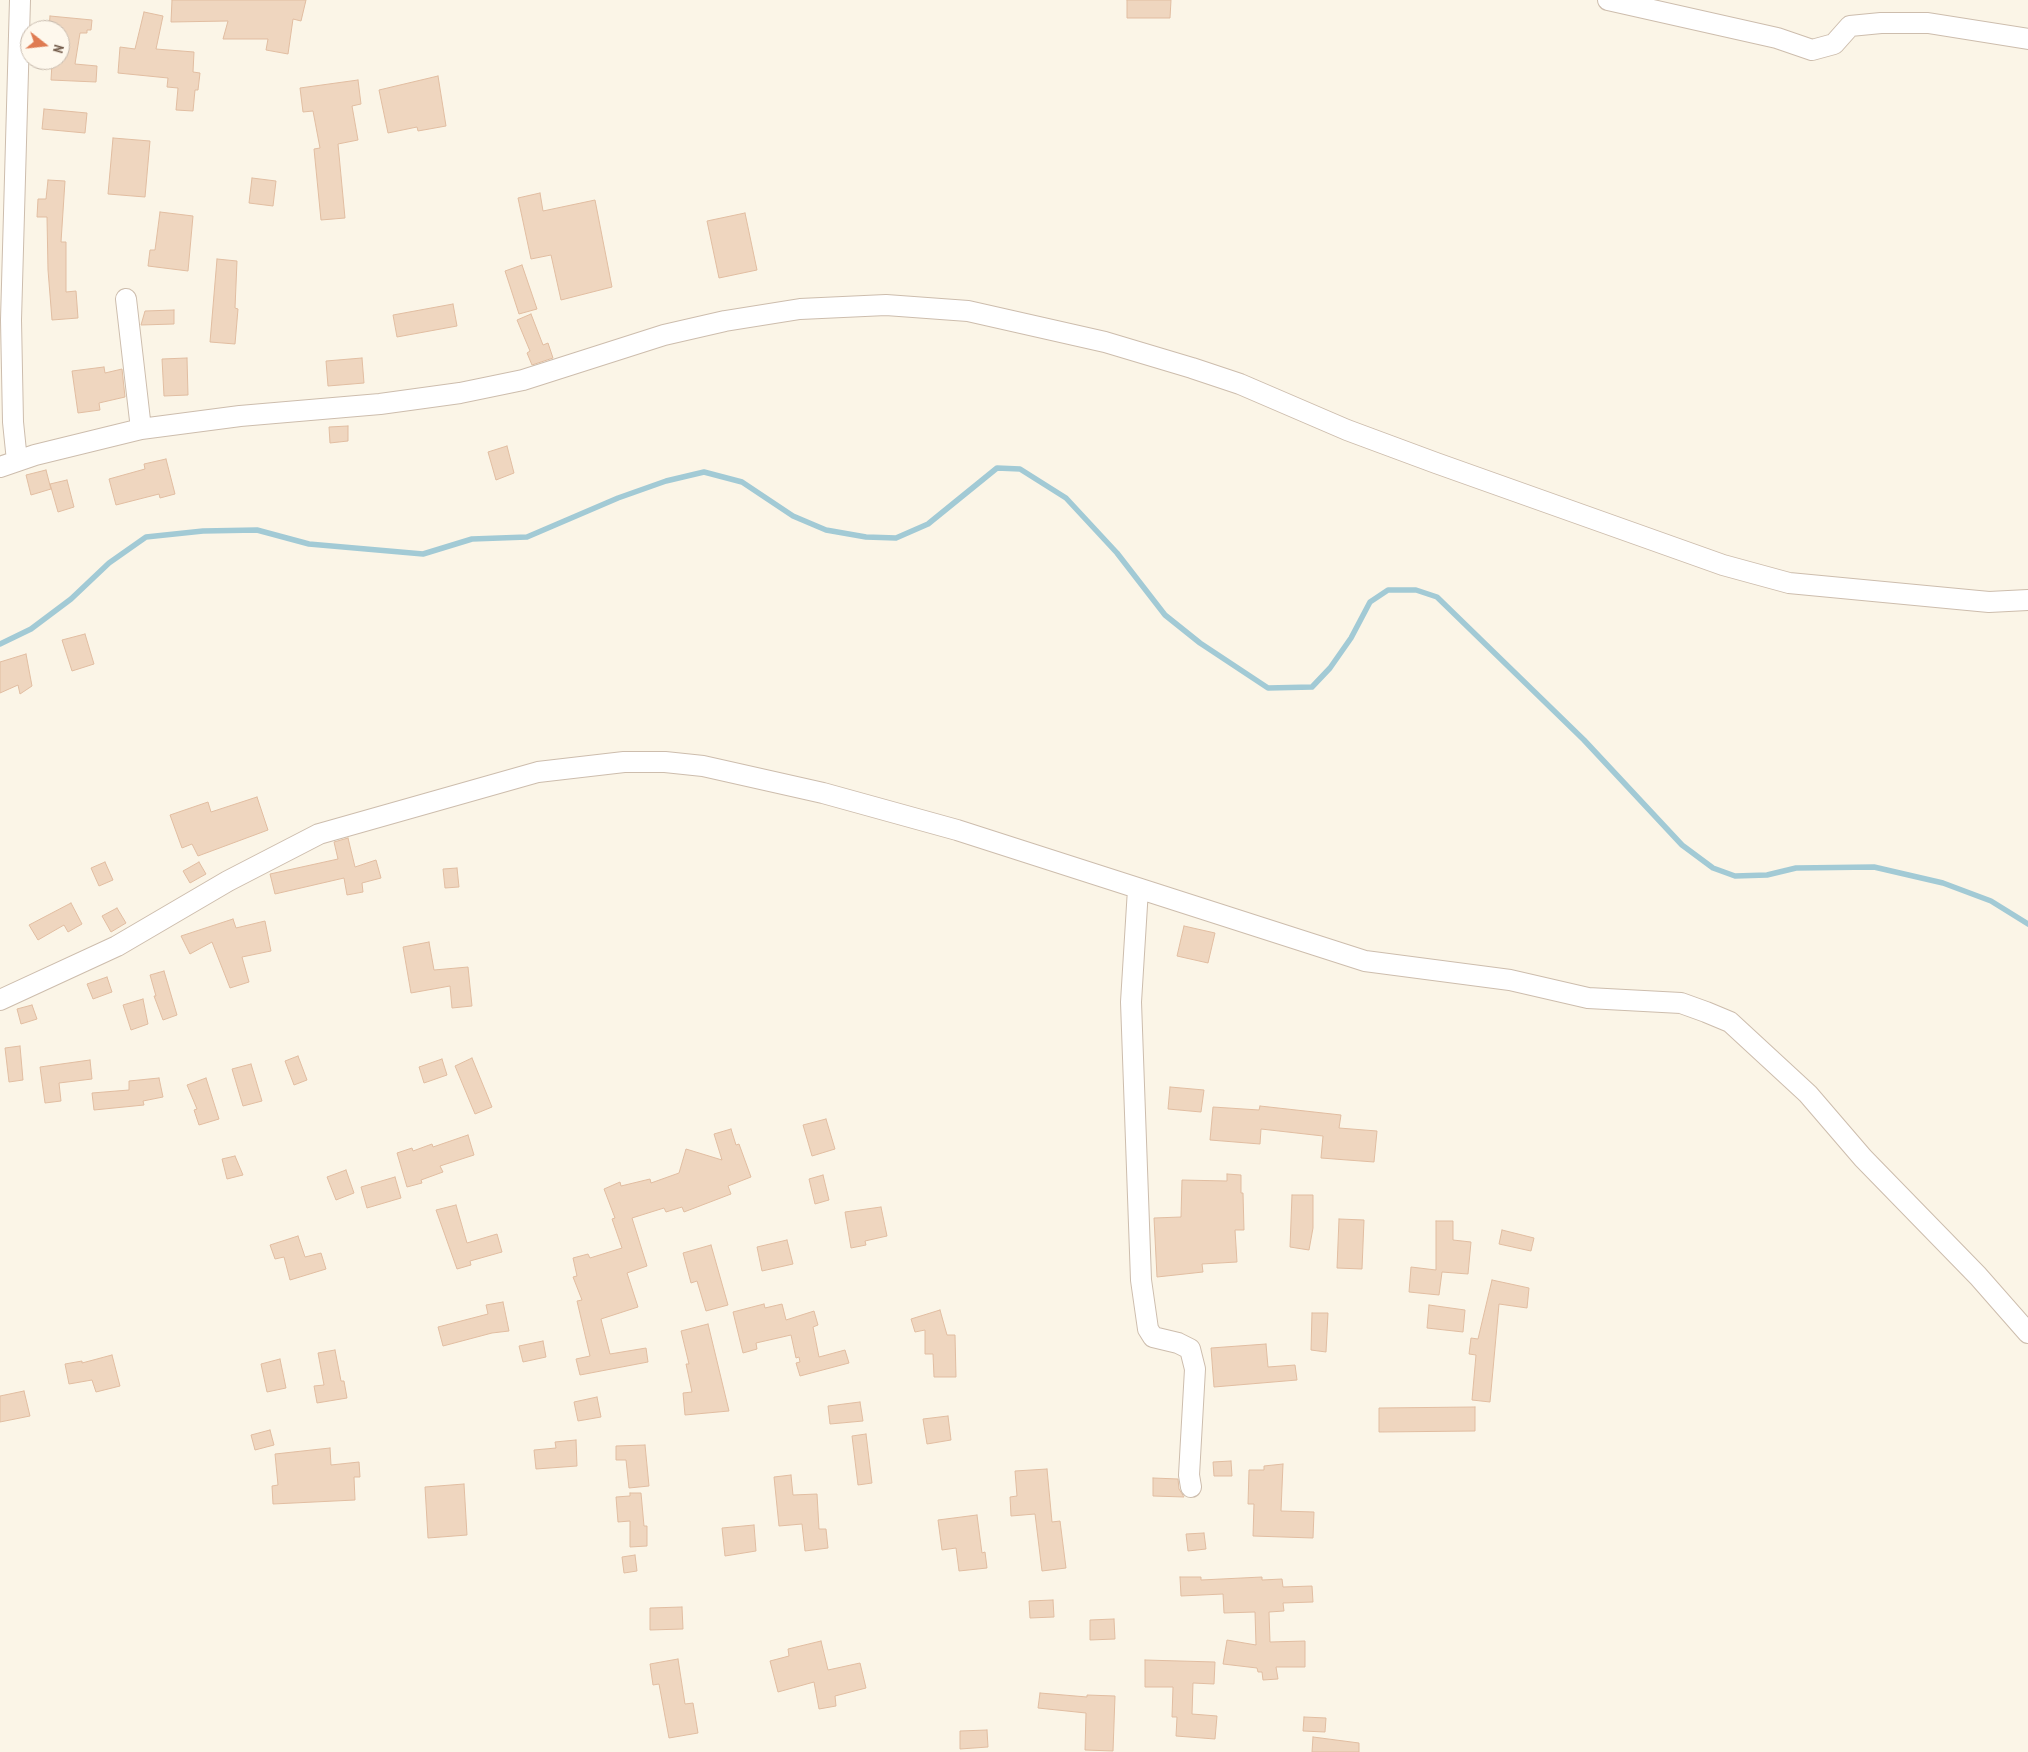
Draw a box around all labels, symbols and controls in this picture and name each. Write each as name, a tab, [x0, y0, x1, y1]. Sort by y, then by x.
north arrow	[20, 20, 70, 70]
text: N	[49, 43, 68, 55]

